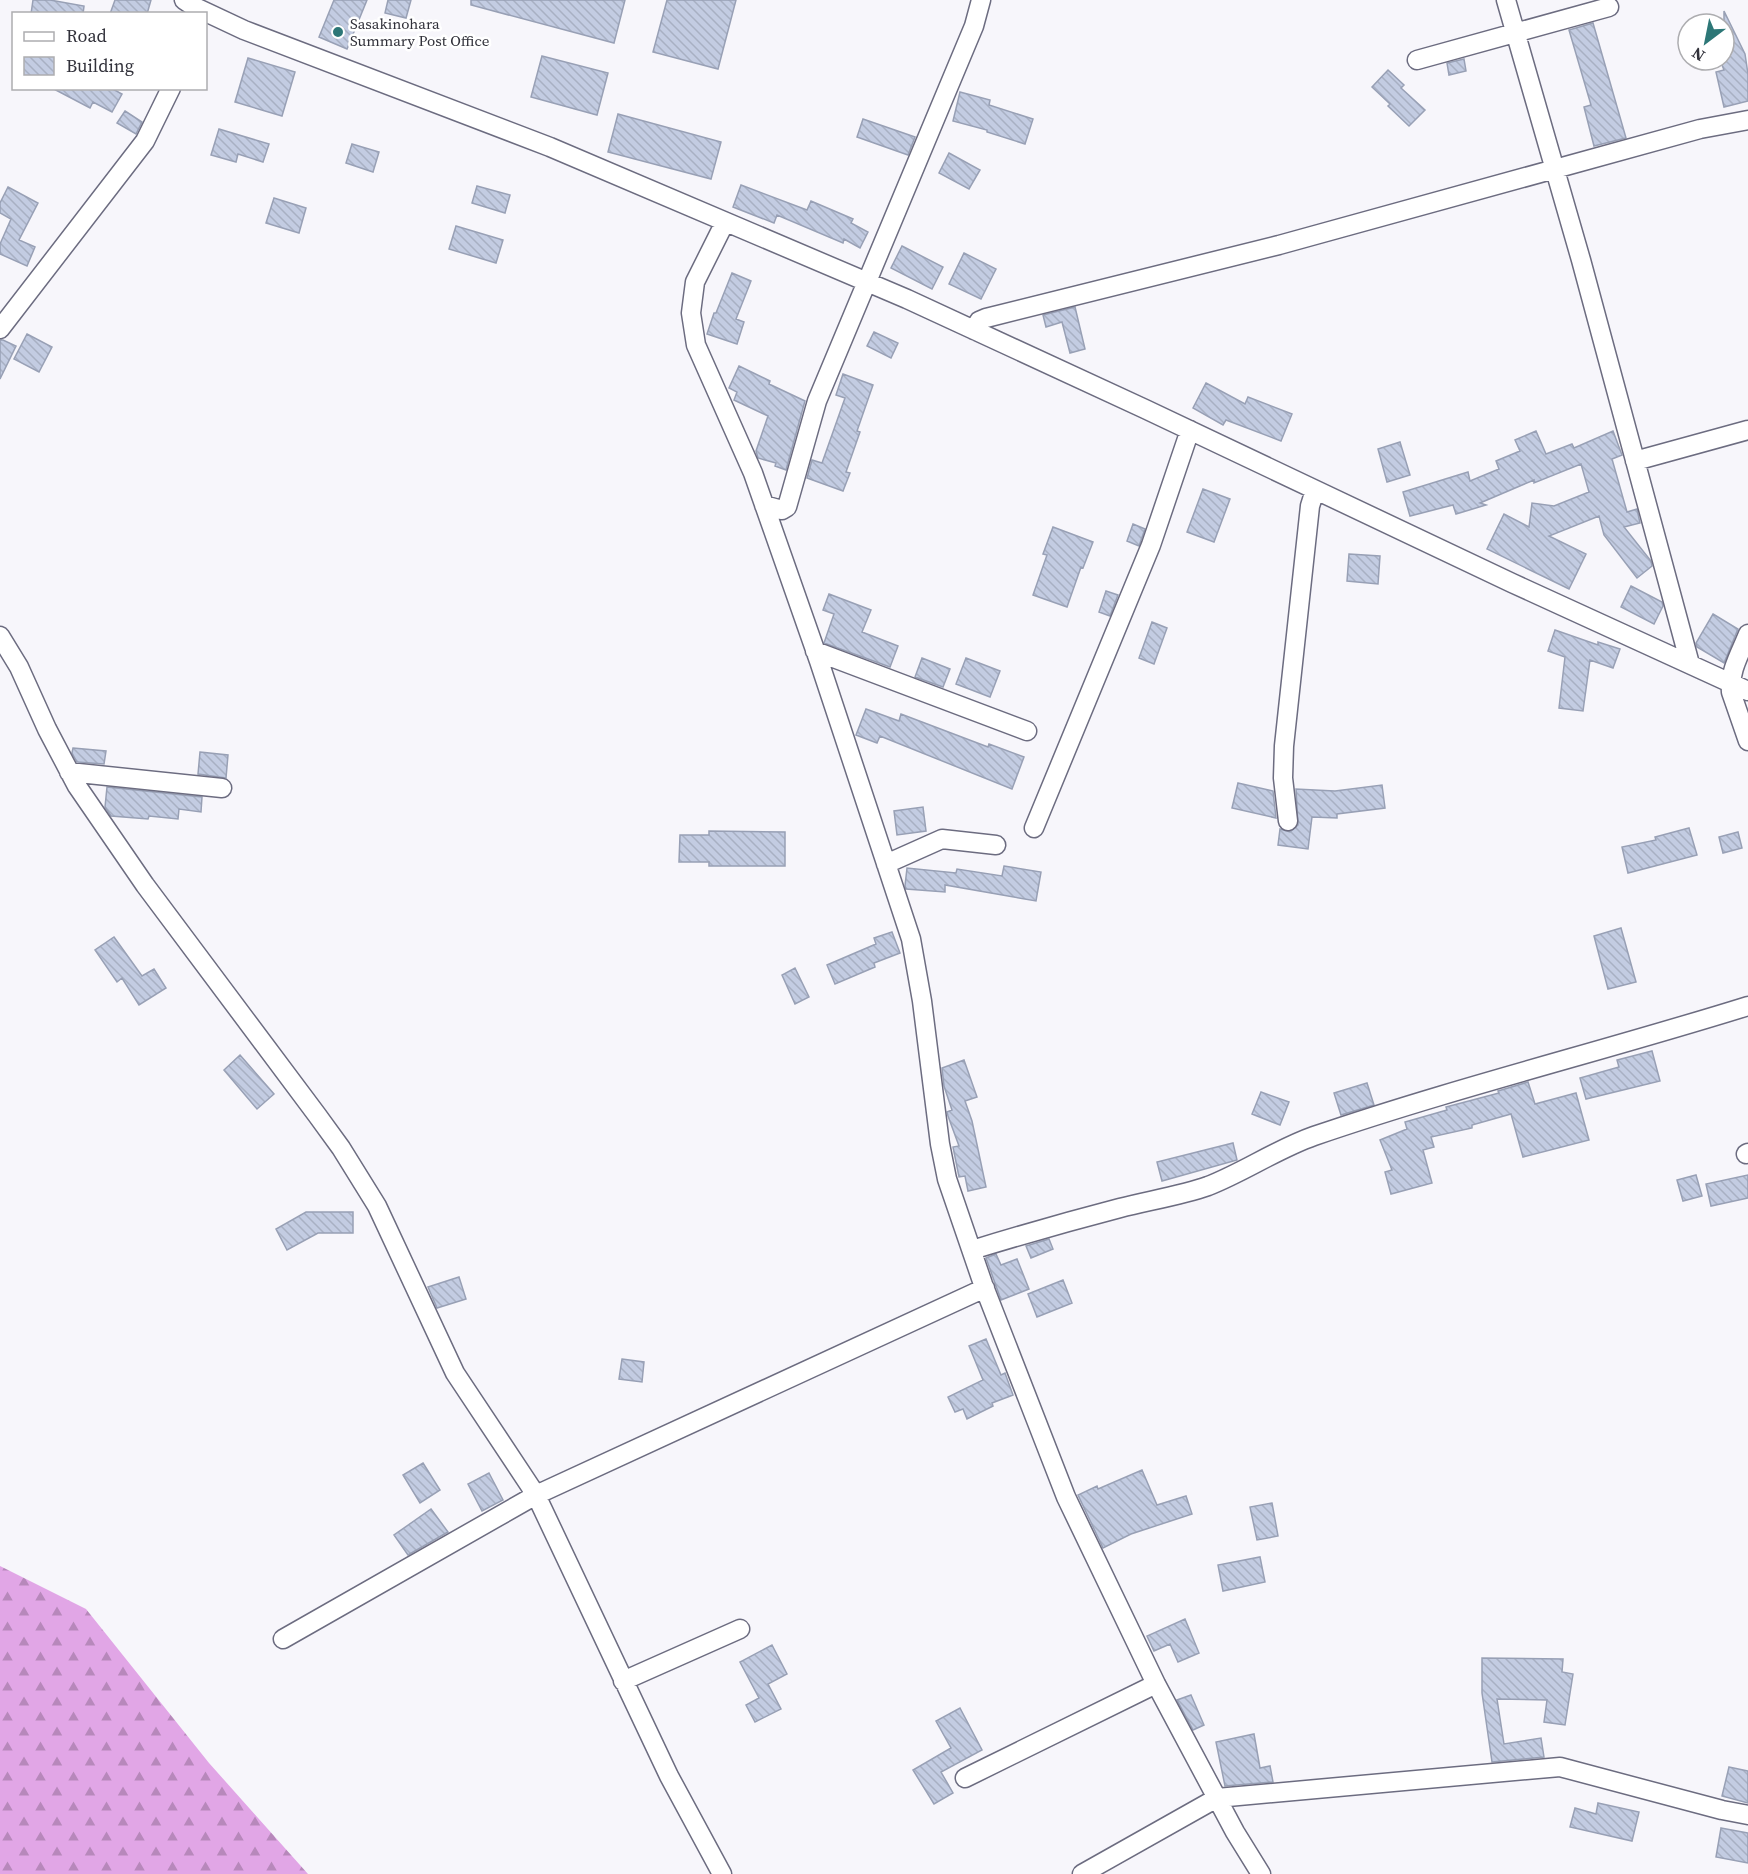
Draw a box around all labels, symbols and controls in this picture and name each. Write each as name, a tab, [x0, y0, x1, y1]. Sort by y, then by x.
legend	[12, 12, 207, 90]
north arrow	[1676, 12, 1736, 72]
place label: Sasakinohara Summary Post Office	[350, 13, 490, 51]
text: Road	[66, 23, 107, 48]
marker: Sasakinohara Summary Post Office	[331, 25, 345, 39]
text: N	[1687, 42, 1709, 67]
text: Building	[66, 53, 134, 78]

